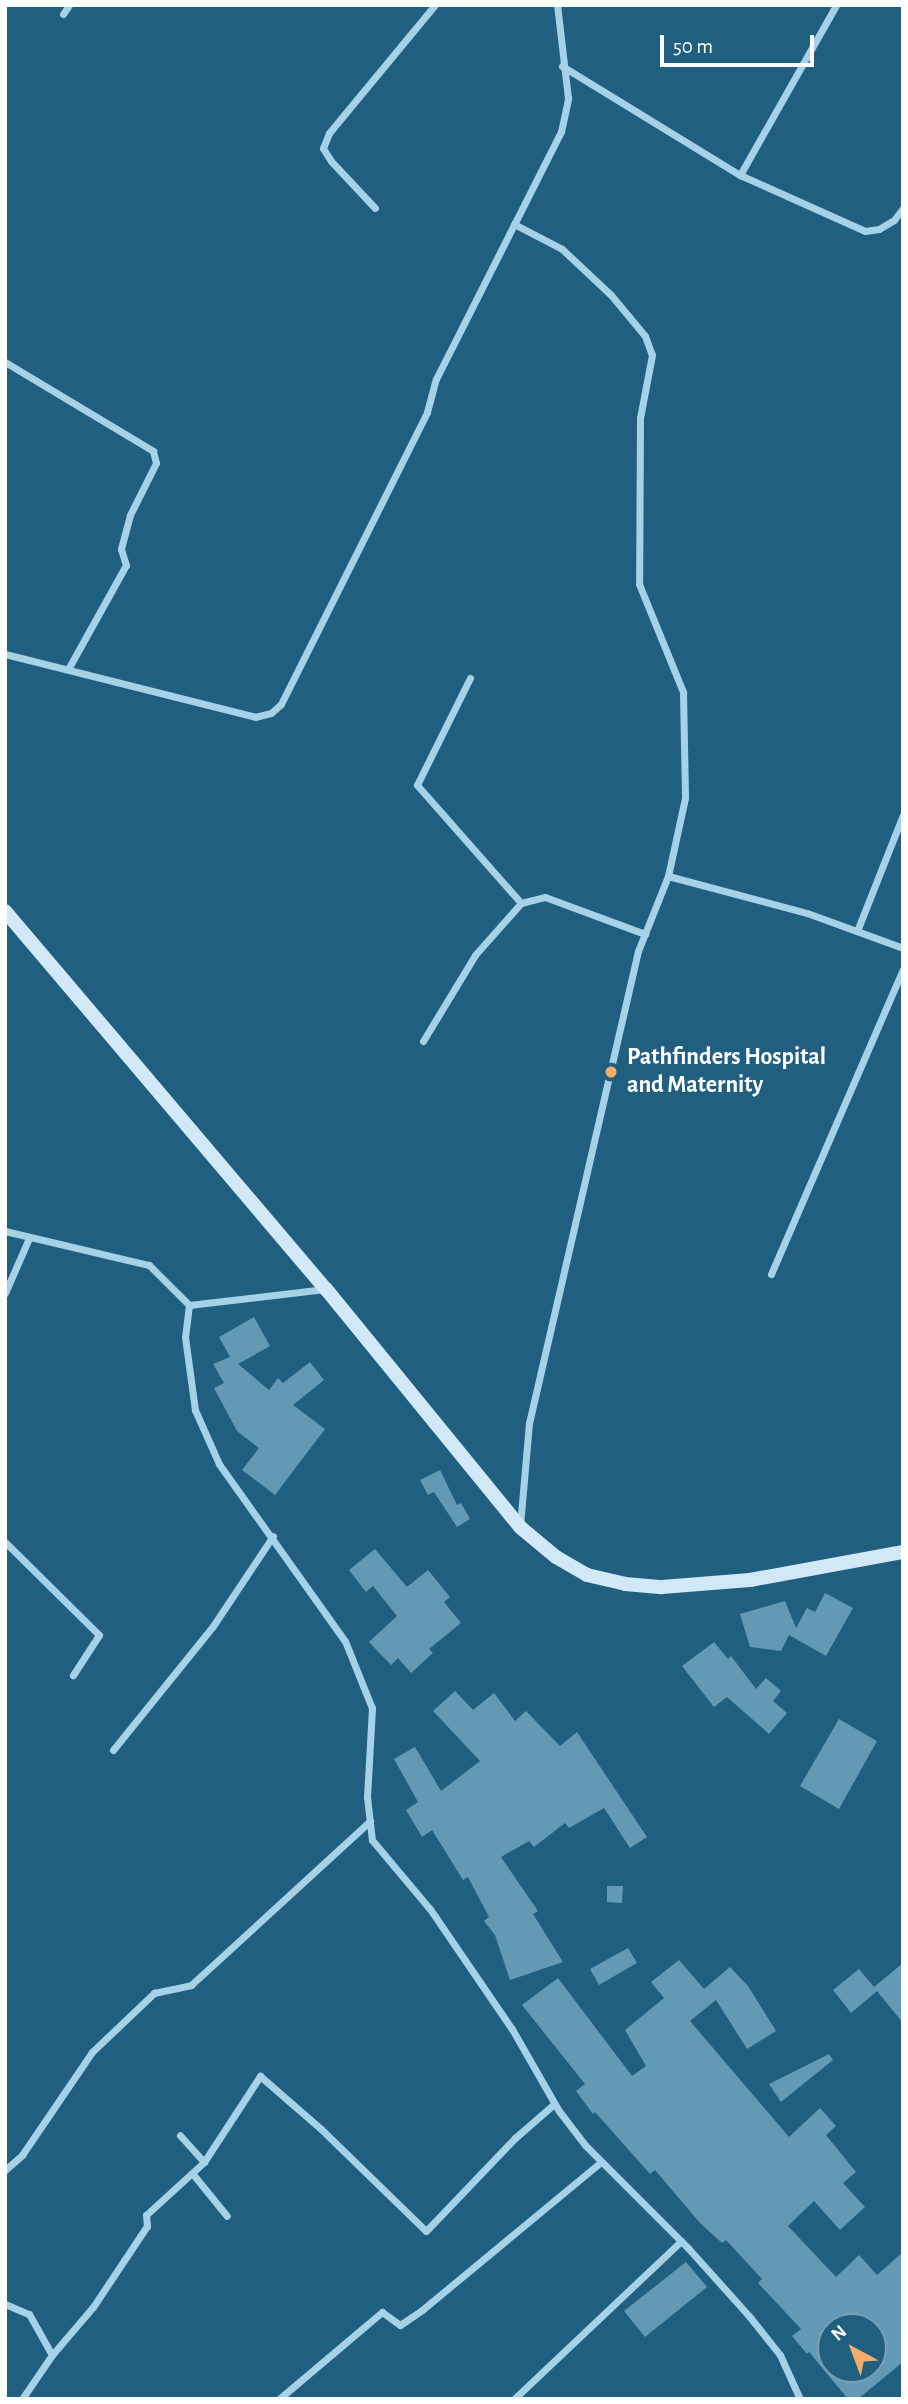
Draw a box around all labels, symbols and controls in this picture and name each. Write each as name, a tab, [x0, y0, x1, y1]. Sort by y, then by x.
scale bar	[663, 21, 817, 65]
text: 50 m	[673, 36, 713, 57]
place label: Pathfinders Hospital and Maternity	[627, 1044, 826, 1100]
marker: Pathfinders Hospital and Maternity	[601, 1062, 621, 1082]
north arrow	[817, 2313, 887, 2383]
text: N	[828, 2322, 850, 2345]

